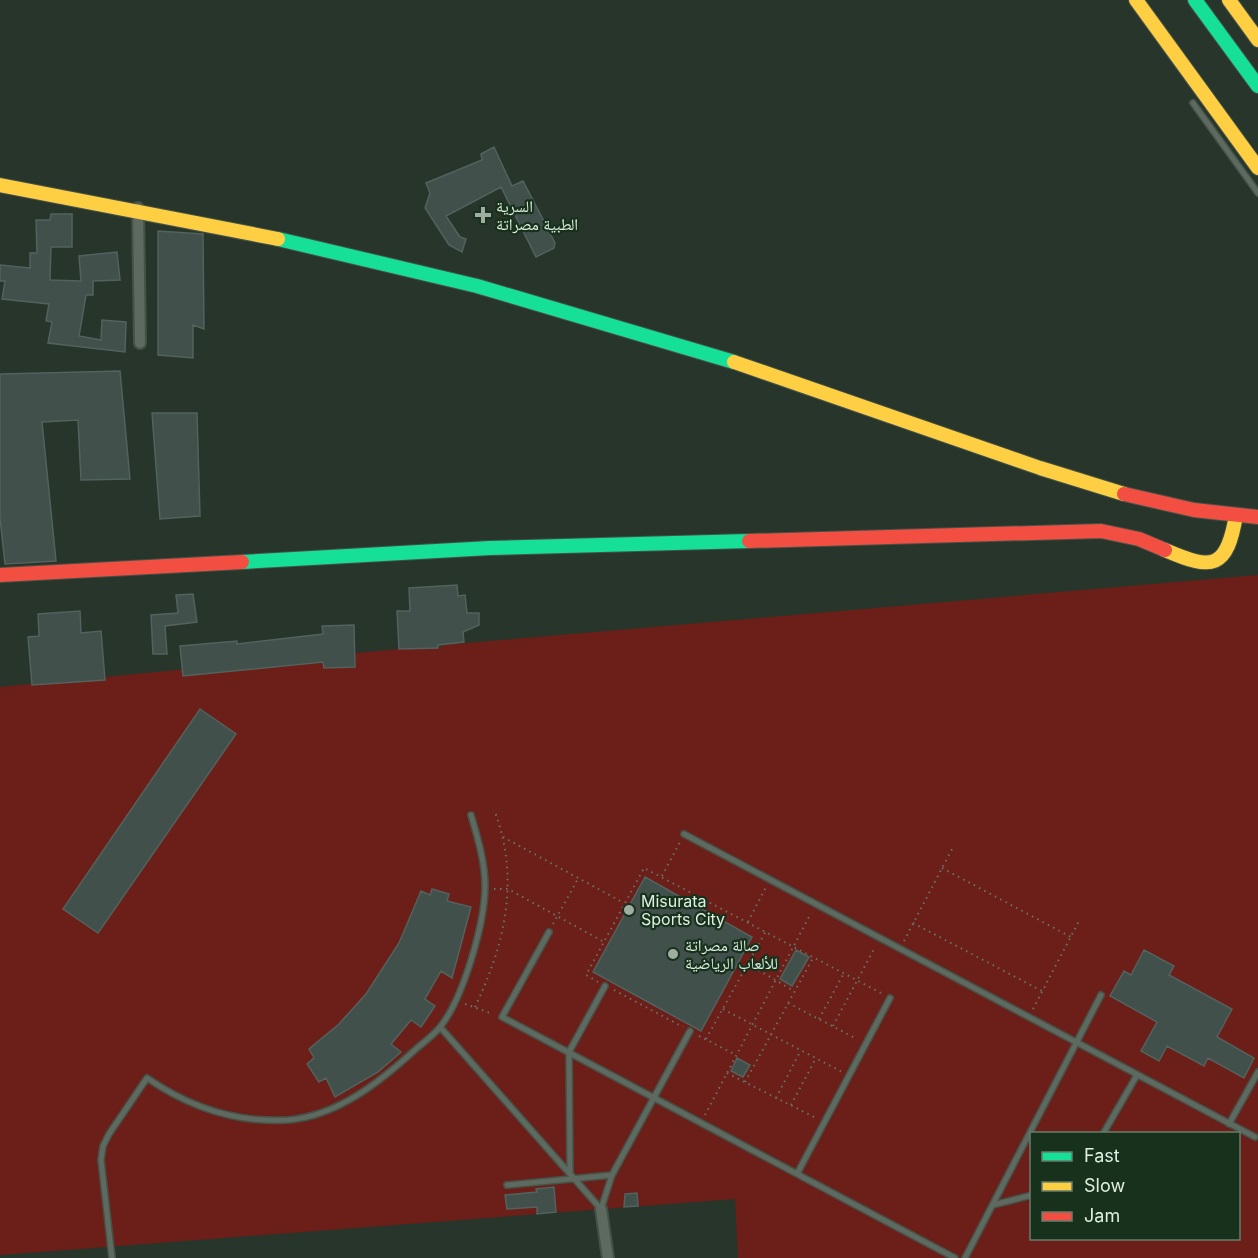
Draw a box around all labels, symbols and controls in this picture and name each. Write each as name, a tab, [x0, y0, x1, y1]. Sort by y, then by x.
place label: السرية الطبية مصراتة	[496, 196, 578, 234]
marker: السرية الطبية مصراتة	[474, 206, 492, 224]
place label: Misurata Sports City	[641, 891, 725, 929]
marker: Misurata Sports City	[622, 903, 636, 917]
place label: صالة مصراتة للألعاب الرياضية	[685, 935, 778, 973]
marker: صالة مصراتة للألعاب الرياضية	[666, 947, 680, 961]
legend	[1030, 1132, 1240, 1240]
text: Fast	[1084, 1145, 1120, 1166]
text: Slow	[1084, 1175, 1125, 1196]
text: Jam	[1084, 1205, 1120, 1226]

